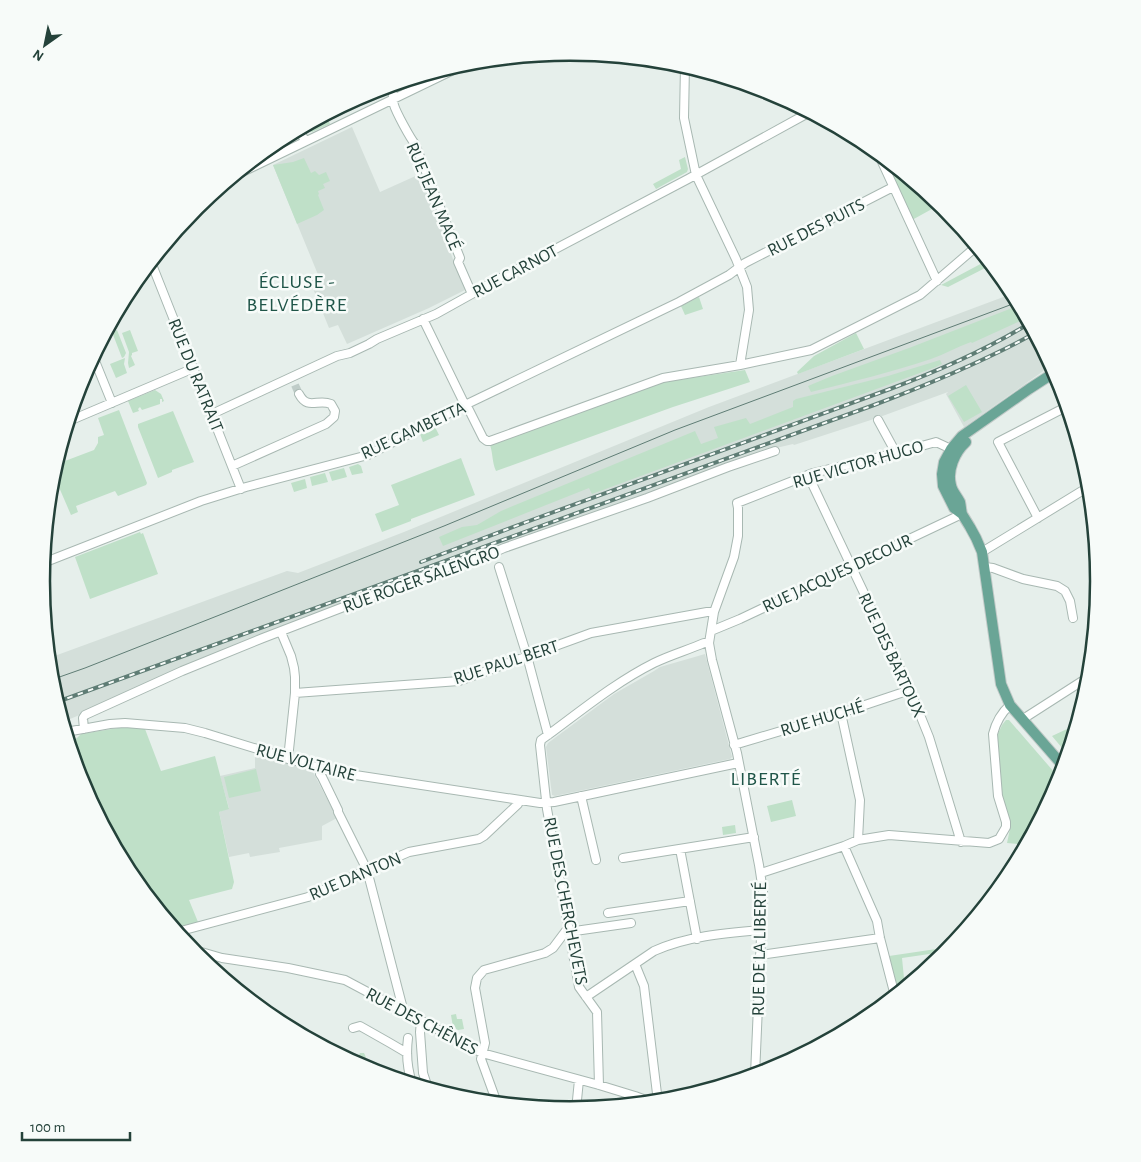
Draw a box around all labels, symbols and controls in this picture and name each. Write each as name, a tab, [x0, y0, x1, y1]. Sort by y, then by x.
north arrow	[20, 20, 70, 70]
text: N	[31, 47, 46, 64]
street label: RUE JEAN MACÉ	[402, 139, 467, 253]
street label: RUE DES PUITS	[765, 196, 868, 260]
street label: RUE CARNOT	[470, 242, 561, 302]
district label: ÉCLUSE - BELVÉDÈRE	[247, 271, 347, 315]
street label: RUE DU RATRAIT	[164, 316, 226, 435]
street label: RUE GAMBETTA	[358, 399, 469, 463]
street label: RUE VICTOR HUGO	[791, 438, 926, 492]
street label: RUE JACQUES DECOUR	[760, 531, 915, 616]
street label: RUE ROGER SALENGRO	[341, 543, 502, 617]
street label: RUE DES BARTOUX	[854, 590, 928, 721]
street label: RUE PAUL BERT	[452, 637, 561, 688]
street label: RUE HUCHÉ	[777, 695, 867, 740]
street label: RUE VOLTAIRE	[254, 741, 358, 785]
district label: LIBERTÉ	[731, 768, 801, 789]
street label: RUE DES CHERCHEVETS	[540, 816, 590, 987]
street label: RUE DANTON	[307, 849, 404, 904]
street label: RUE DE LA LIBERTÉ	[747, 881, 770, 1016]
street label: RUE DES CHÊNES	[363, 982, 482, 1059]
scale bar	[22, 1110, 130, 1142]
text: 100 m	[30, 1120, 65, 1135]

